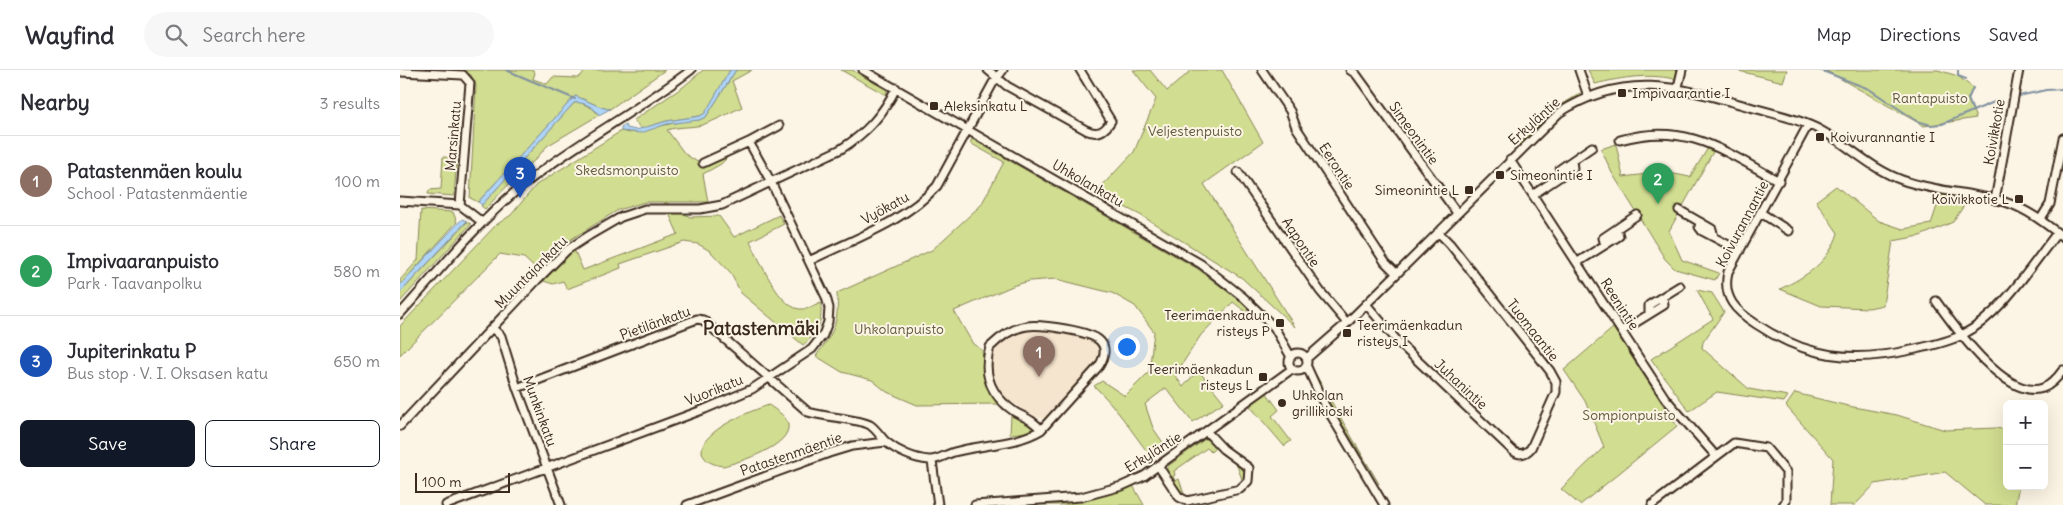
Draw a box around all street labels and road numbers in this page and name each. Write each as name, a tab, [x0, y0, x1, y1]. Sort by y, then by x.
street label: Erkyläntie	[1504, 93, 1564, 149]
street label: Simeonintie	[1385, 98, 1443, 168]
street label: Koivikkotie	[1979, 98, 2009, 166]
street label: Marsinkatu	[441, 100, 465, 172]
street label: Eerontie	[1315, 139, 1359, 193]
street label: Uhkolankatu	[1049, 155, 1127, 211]
street label: Koivurannantie	[1712, 178, 1772, 270]
street label: Vyökatu	[858, 188, 912, 228]
street label: Aapontie	[1278, 214, 1324, 270]
street label: Muuntajankatu	[491, 232, 571, 312]
street label: Reenintie	[1597, 275, 1643, 333]
street label: Tuomaantie	[1503, 295, 1563, 365]
street label: Pietilänkatu	[617, 302, 693, 344]
street label: Juhanintie	[1431, 355, 1491, 413]
street label: Vuorikatu	[682, 370, 746, 410]
street label: Munkinkatu	[519, 373, 561, 449]
street label: Patastenmäentie	[738, 428, 844, 480]
street label: Erkyläntie	[1121, 428, 1185, 476]

